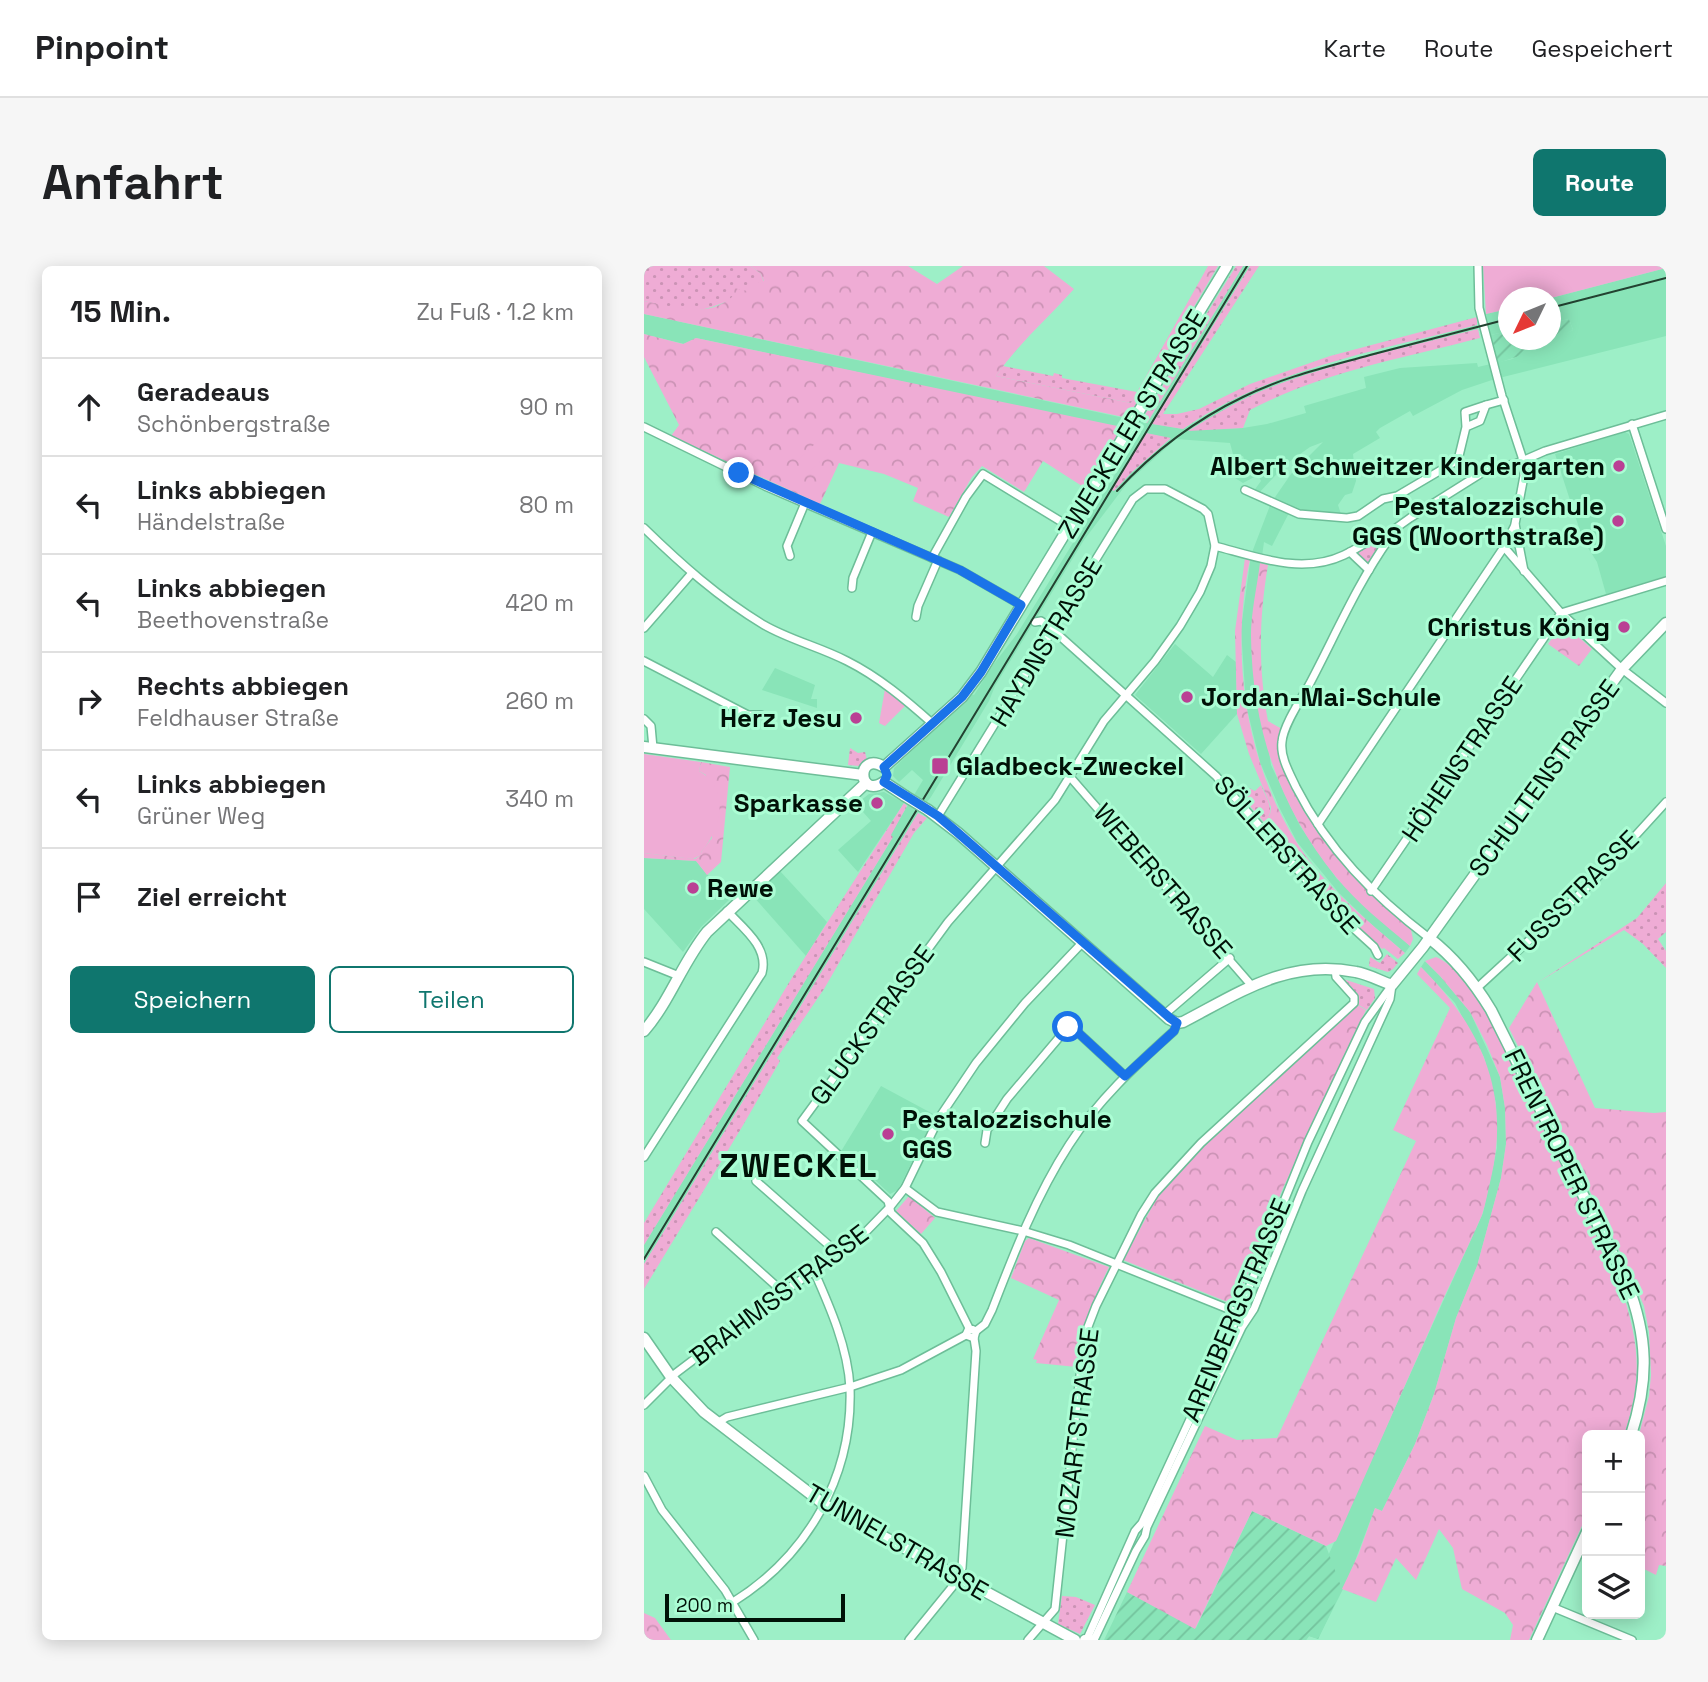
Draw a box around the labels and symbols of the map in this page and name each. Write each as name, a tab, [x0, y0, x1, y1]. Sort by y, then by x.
north arrow	[1498, 287, 1561, 350]
street label: ZWECKELER STRASSE	[1050, 303, 1214, 545]
place label: Albert Schweitzer Kindergarten	[1210, 449, 1605, 483]
route end	[723, 457, 754, 488]
marker: Albert Schweitzer Kindergarten	[1611, 458, 1627, 474]
place label: Pestalozzischule GGS (Woorthstraße)	[1352, 489, 1604, 553]
marker: Pestalozzischule GGS (Woorthstraße)	[1610, 513, 1626, 529]
street label: HAYDNSTRASSE	[982, 551, 1110, 733]
place label: Christus König	[1427, 610, 1610, 644]
marker: Christus König	[1616, 619, 1632, 635]
street label: HÖHENSTRASSE	[1394, 669, 1530, 849]
street label: SCHULTENSTRASSE	[1461, 673, 1627, 883]
place label: Jordan-Mai-Schule	[1201, 680, 1441, 714]
marker: Jordan-Mai-Schule	[1179, 689, 1195, 705]
place label: Herz Jesu	[720, 701, 842, 735]
marker: Herz Jesu	[848, 710, 864, 726]
place label: Gladbeck-Zweckel	[956, 749, 1184, 783]
marker: Gladbeck-Zweckel	[930, 756, 950, 776]
street label: SÖLLERSTRASSE	[1207, 768, 1367, 942]
place label: Sparkasse	[734, 786, 863, 820]
marker: Sparkasse	[869, 795, 885, 811]
street label: WEBERSTRASSE	[1086, 796, 1240, 966]
street label: FUSSSTRASSE	[1500, 823, 1646, 969]
place label: Rewe	[707, 871, 774, 905]
marker: Rewe	[685, 880, 701, 896]
street label: GLUCKSTRASSE	[802, 938, 942, 1112]
route start	[1052, 1011, 1083, 1042]
street label: FRENTROPER STRASSE	[1497, 1043, 1647, 1305]
place label: Pestalozzischule GGS	[902, 1102, 1112, 1166]
marker: Pestalozzischule GGS	[880, 1126, 896, 1142]
district label: ZWECKEL	[719, 1145, 879, 1187]
street label: ARENBERGSTRASSE	[1174, 1193, 1298, 1427]
street label: BRAHMSSTRASSE	[683, 1217, 875, 1373]
street label: MOZARTSTRASSE	[1047, 1326, 1107, 1540]
street label: TUNNELSTRASSE	[799, 1476, 995, 1608]
scale bar	[665, 1591, 845, 1623]

